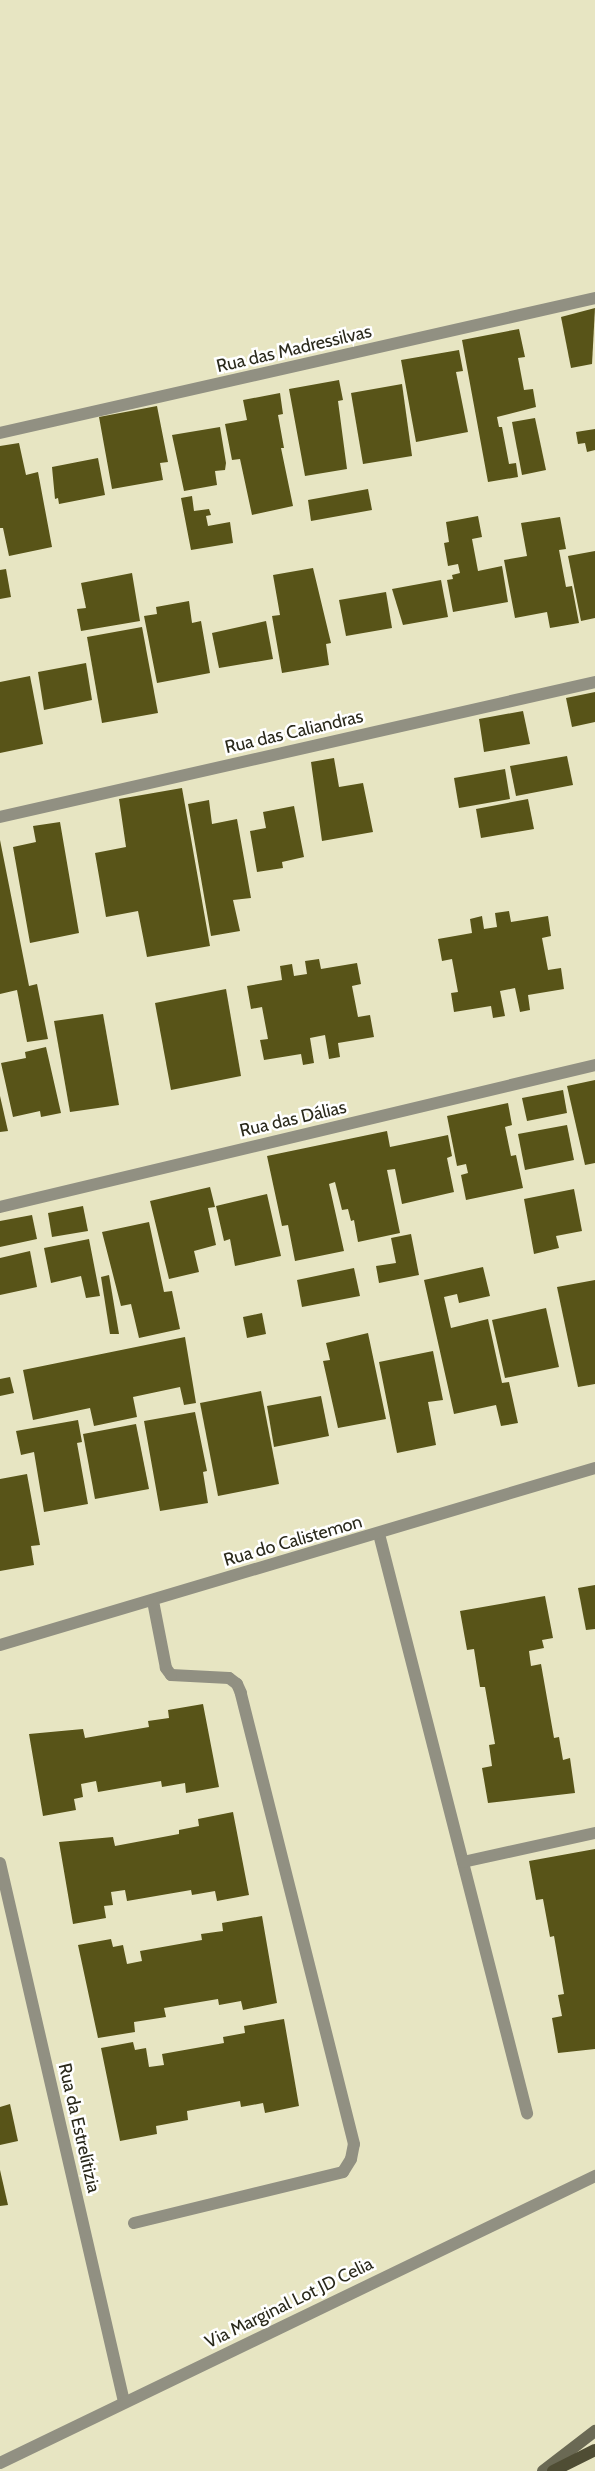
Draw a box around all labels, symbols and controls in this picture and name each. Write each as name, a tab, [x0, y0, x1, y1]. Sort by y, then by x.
street label: Rua das Madressilvas	[214, 321, 374, 377]
street label: Rua das Caliandras	[223, 706, 365, 758]
street label: Rua das Dálias	[238, 1096, 348, 1142]
street label: Rua do Calistemon	[221, 1511, 365, 1571]
street label: Rua da Estrelítizia	[54, 2061, 104, 2195]
street label: Via Marginal Lot JD Celia	[201, 2253, 377, 2353]

